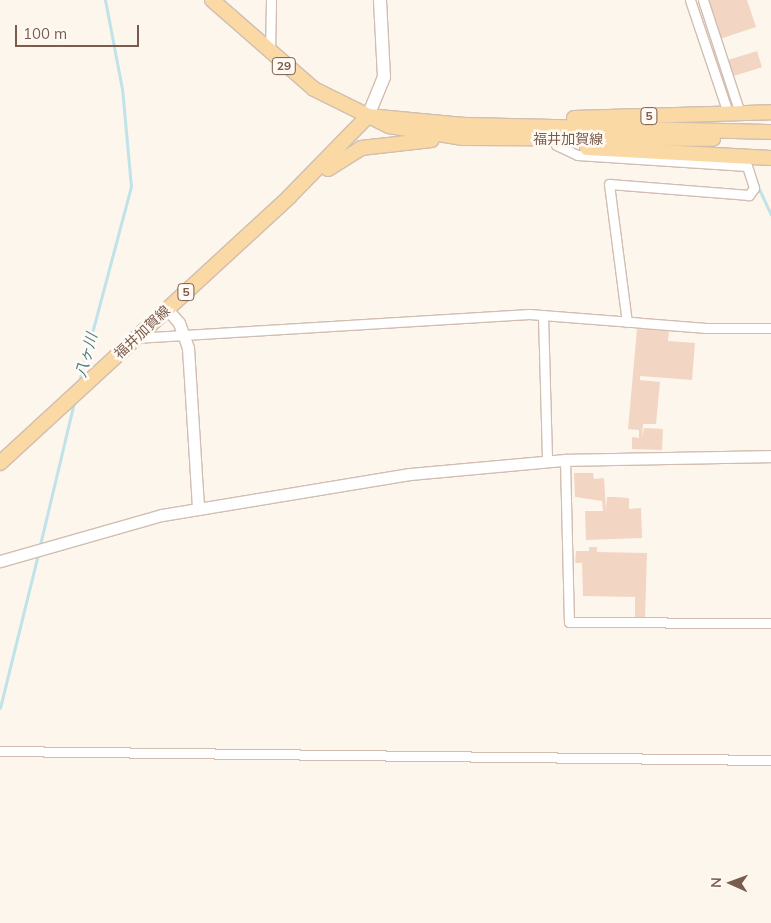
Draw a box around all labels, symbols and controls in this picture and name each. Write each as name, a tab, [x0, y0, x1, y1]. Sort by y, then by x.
scale bar	[18, 15, 141, 47]
text: 100 m	[23, 24, 67, 43]
road number: 29	[272, 56, 296, 76]
road number: 5	[640, 106, 658, 125]
street label: 福井加賀線	[533, 131, 603, 147]
road number: 5	[177, 282, 195, 302]
street label: 福井加賀線	[111, 302, 173, 362]
water label: 八ヶ川	[71, 331, 101, 379]
north arrow	[706, 858, 756, 908]
text: N	[707, 877, 725, 888]

